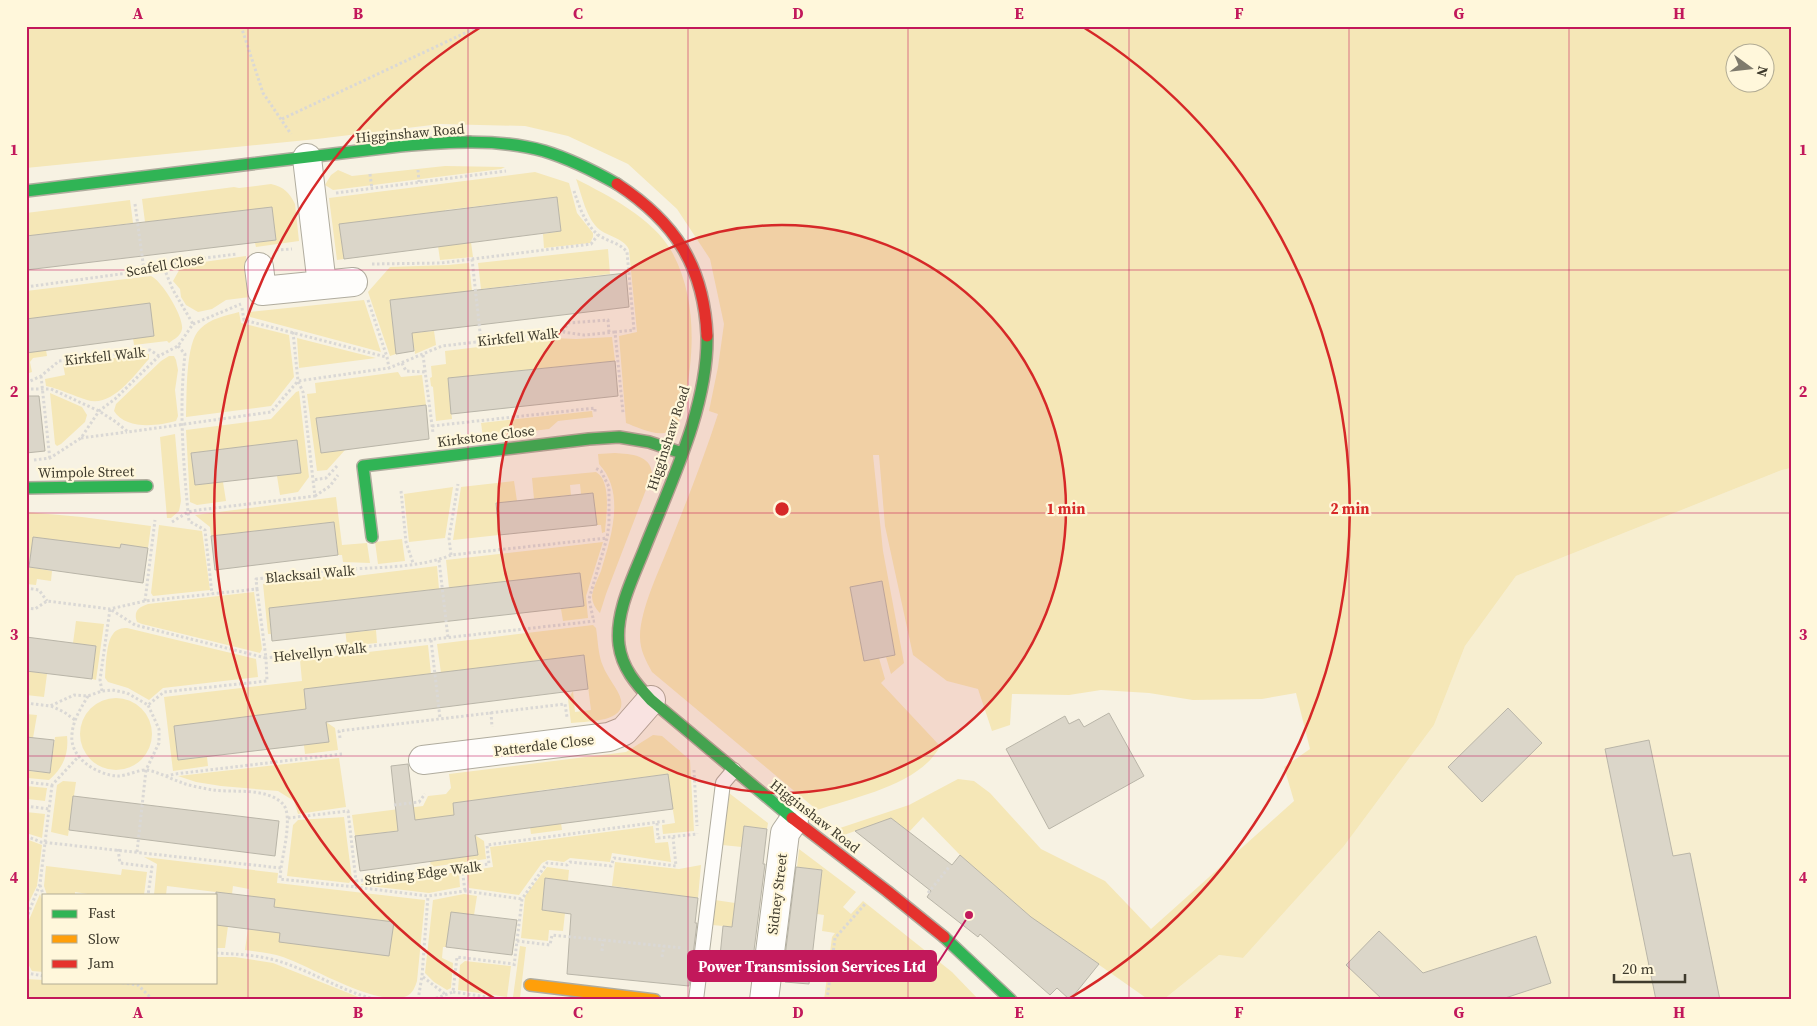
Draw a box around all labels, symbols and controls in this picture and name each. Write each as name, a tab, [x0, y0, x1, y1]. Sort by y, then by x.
text: A	[133, 2, 144, 24]
text: B	[353, 2, 364, 24]
text: C	[573, 2, 583, 24]
text: D	[792, 2, 804, 24]
text: E	[1014, 2, 1024, 24]
text: F	[1234, 2, 1244, 24]
text: G	[1454, 2, 1465, 24]
text: H	[1673, 2, 1685, 24]
north arrow	[1724, 42, 1774, 92]
text: N	[1752, 64, 1774, 79]
street label: Higginshaw Road	[355, 118, 465, 148]
text: 1	[10, 138, 18, 160]
text: 1	[1799, 138, 1807, 160]
street label: Scafell Close	[125, 248, 205, 282]
street label: Kirkfell Walk	[477, 323, 560, 351]
street label: Kirkfell Walk	[64, 342, 147, 370]
text: 2	[10, 380, 19, 402]
text: 2	[1799, 380, 1808, 402]
street label: Higginshaw Road	[642, 383, 694, 493]
street label: Kirkstone Close	[436, 420, 536, 452]
street label: Wimpole Street	[38, 461, 135, 483]
text: 1 min	[1047, 498, 1085, 519]
text: 2 min	[1331, 498, 1369, 519]
centre of rings	[773, 500, 791, 518]
street label: Blacksail Walk	[264, 560, 356, 588]
text: 3	[10, 623, 19, 645]
text: 3	[1799, 623, 1808, 645]
street label: Helvellyn Walk	[272, 637, 368, 667]
street label: Patterdale Close	[493, 729, 595, 761]
street label: Higginshaw Road	[766, 775, 864, 858]
street label: Sidney Street	[762, 852, 792, 936]
street label: Striding Edge Walk	[363, 856, 483, 890]
text: 4	[10, 866, 19, 888]
text: 4	[1799, 866, 1808, 888]
legend	[42, 894, 218, 984]
text: Fast	[88, 902, 115, 923]
text: Slow	[88, 928, 120, 949]
callout: Power Transmission Services Ltd	[688, 951, 936, 981]
scale bar	[1614, 951, 1686, 983]
text: Jam	[87, 952, 115, 973]
text: Power Transmission Services Ltd	[698, 956, 926, 977]
text: 20 m	[1622, 958, 1654, 979]
text: A	[133, 1001, 144, 1023]
text: B	[353, 1001, 364, 1023]
text: C	[573, 1001, 583, 1023]
text: D	[792, 1001, 804, 1023]
text: E	[1014, 1001, 1024, 1023]
text: F	[1234, 1001, 1244, 1023]
text: G	[1454, 1001, 1465, 1023]
text: H	[1673, 1001, 1685, 1023]

